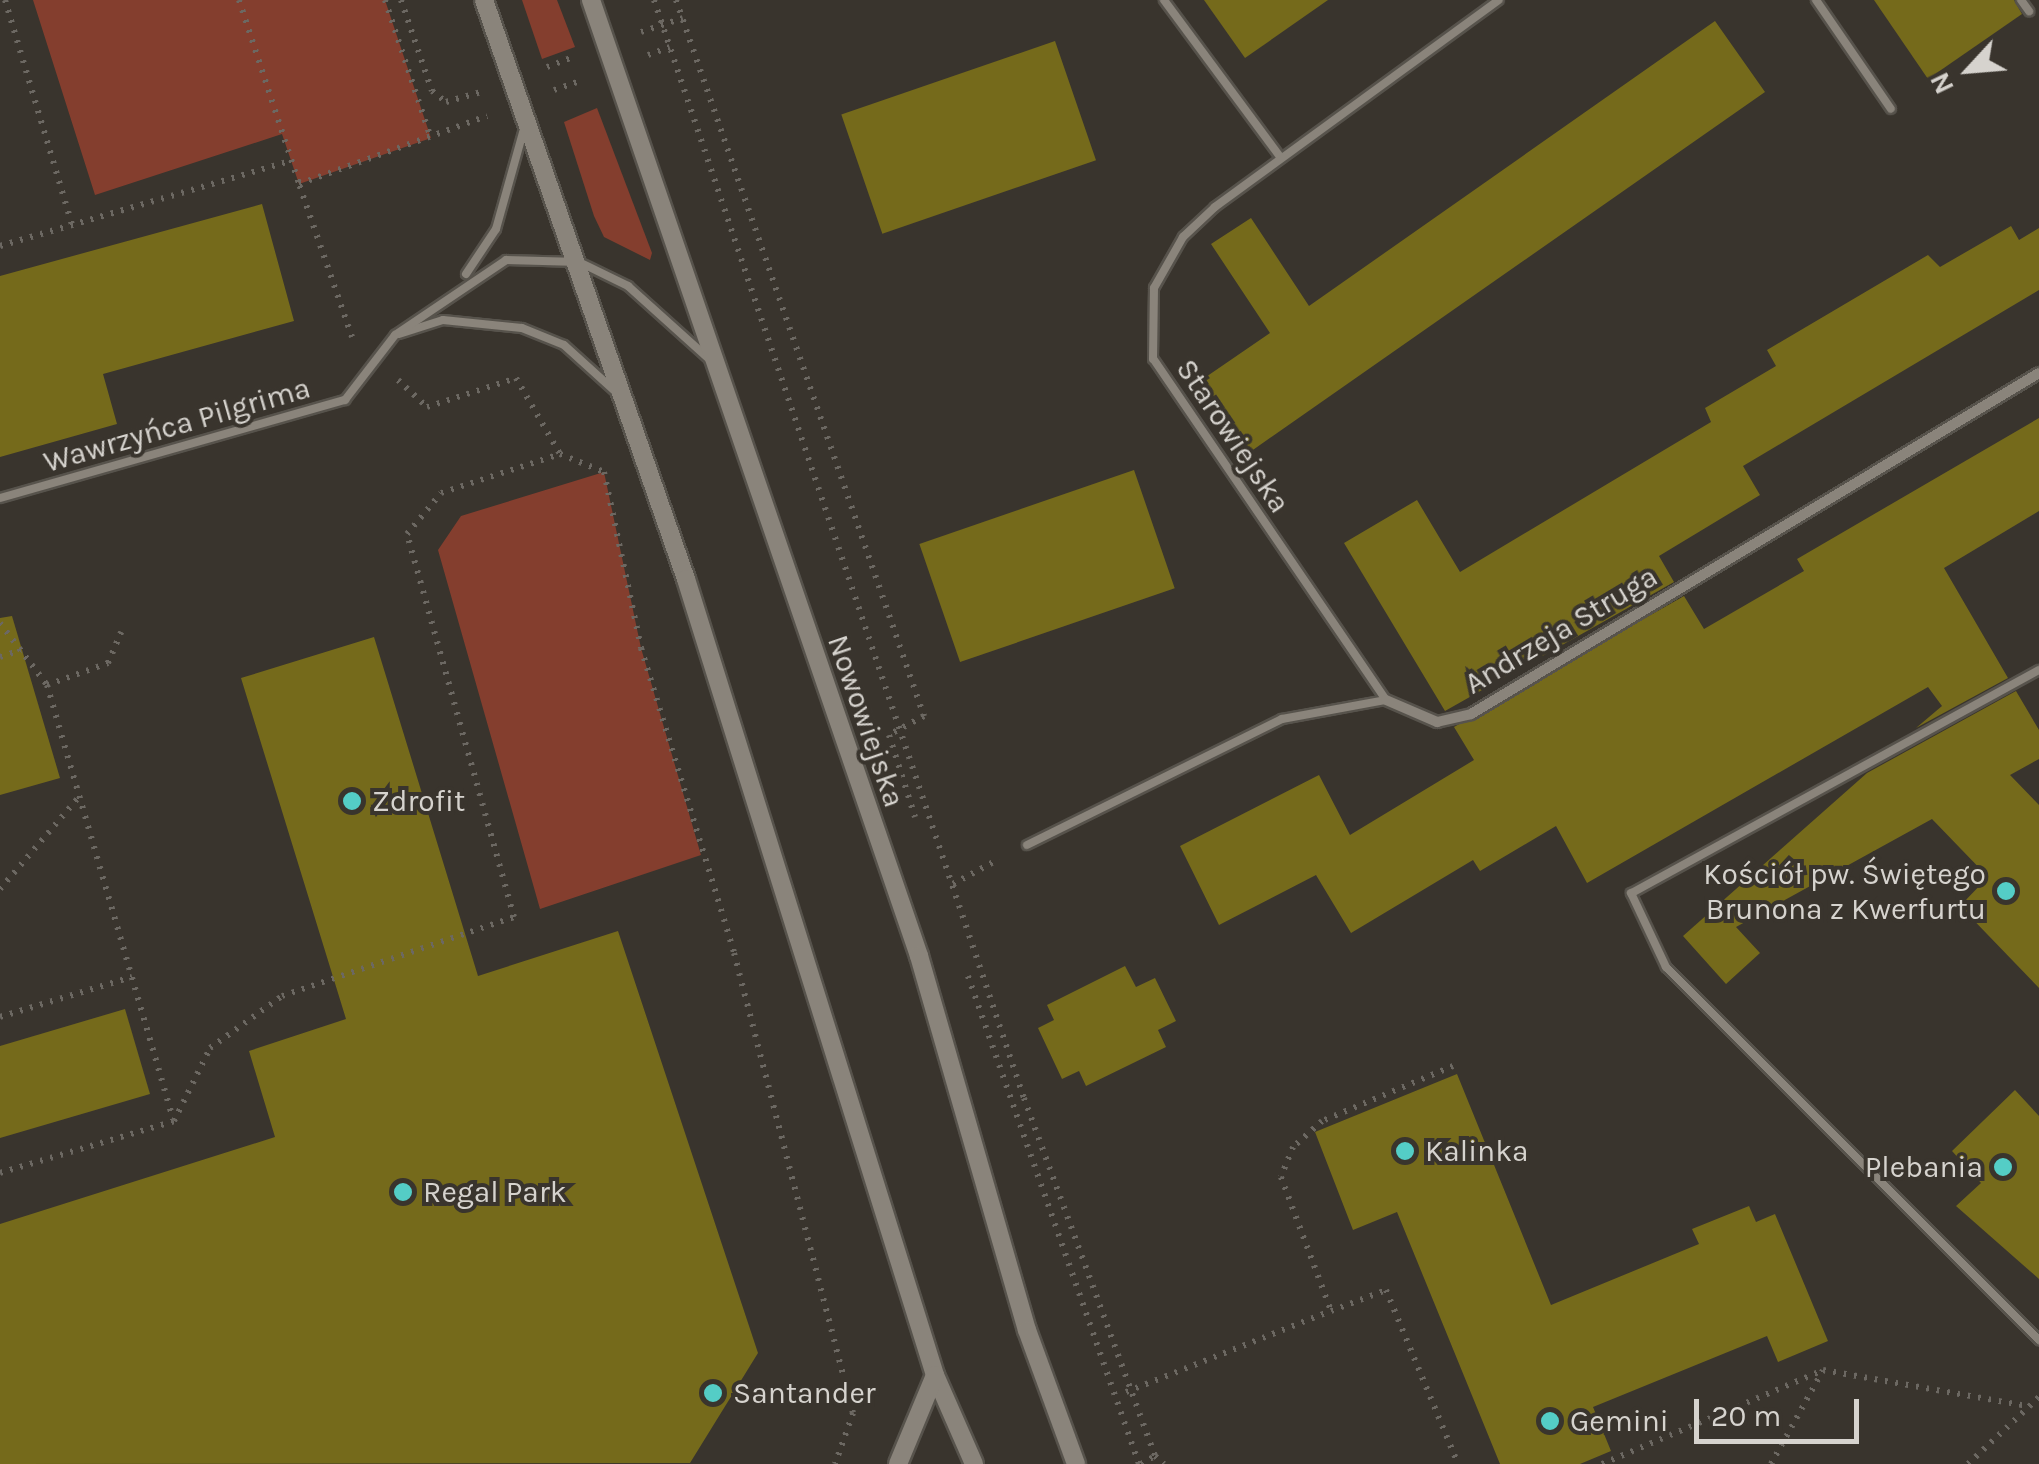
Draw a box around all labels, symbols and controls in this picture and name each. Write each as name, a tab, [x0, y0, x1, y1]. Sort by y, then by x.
north arrow	[1919, 20, 2019, 120]
text: N	[1922, 67, 1961, 100]
street label: Starowiejska	[1168, 352, 1298, 520]
street label: Wawrzyńca Pilgrima	[40, 370, 314, 480]
street label: Andrzeja Struga	[1458, 558, 1664, 702]
street label: Nowowiejska	[820, 630, 912, 812]
place label: Zdrofit	[372, 783, 465, 819]
marker: Zdrofit	[341, 790, 363, 812]
place label: Kościół pw. Świętego Brunona z Kwerfurtu	[1703, 856, 1986, 926]
marker: Kościół pw. Świętego Brunona z Kwerfurtu	[1995, 880, 2017, 902]
place label: Kalinka	[1425, 1133, 1529, 1169]
marker: Kalinka	[1394, 1140, 1416, 1162]
place label: Plebania	[1865, 1149, 1983, 1185]
marker: Plebania	[1992, 1156, 2014, 1178]
place label: Regal Park	[423, 1174, 567, 1210]
marker: Regal Park	[392, 1181, 414, 1203]
place label: Santander	[733, 1375, 876, 1411]
scale bar	[1699, 1379, 1864, 1441]
marker: Santander	[702, 1382, 724, 1404]
text: 20 m	[1711, 1398, 1781, 1434]
place label: Gemini	[1570, 1403, 1669, 1439]
marker: Gemini	[1539, 1410, 1561, 1432]

